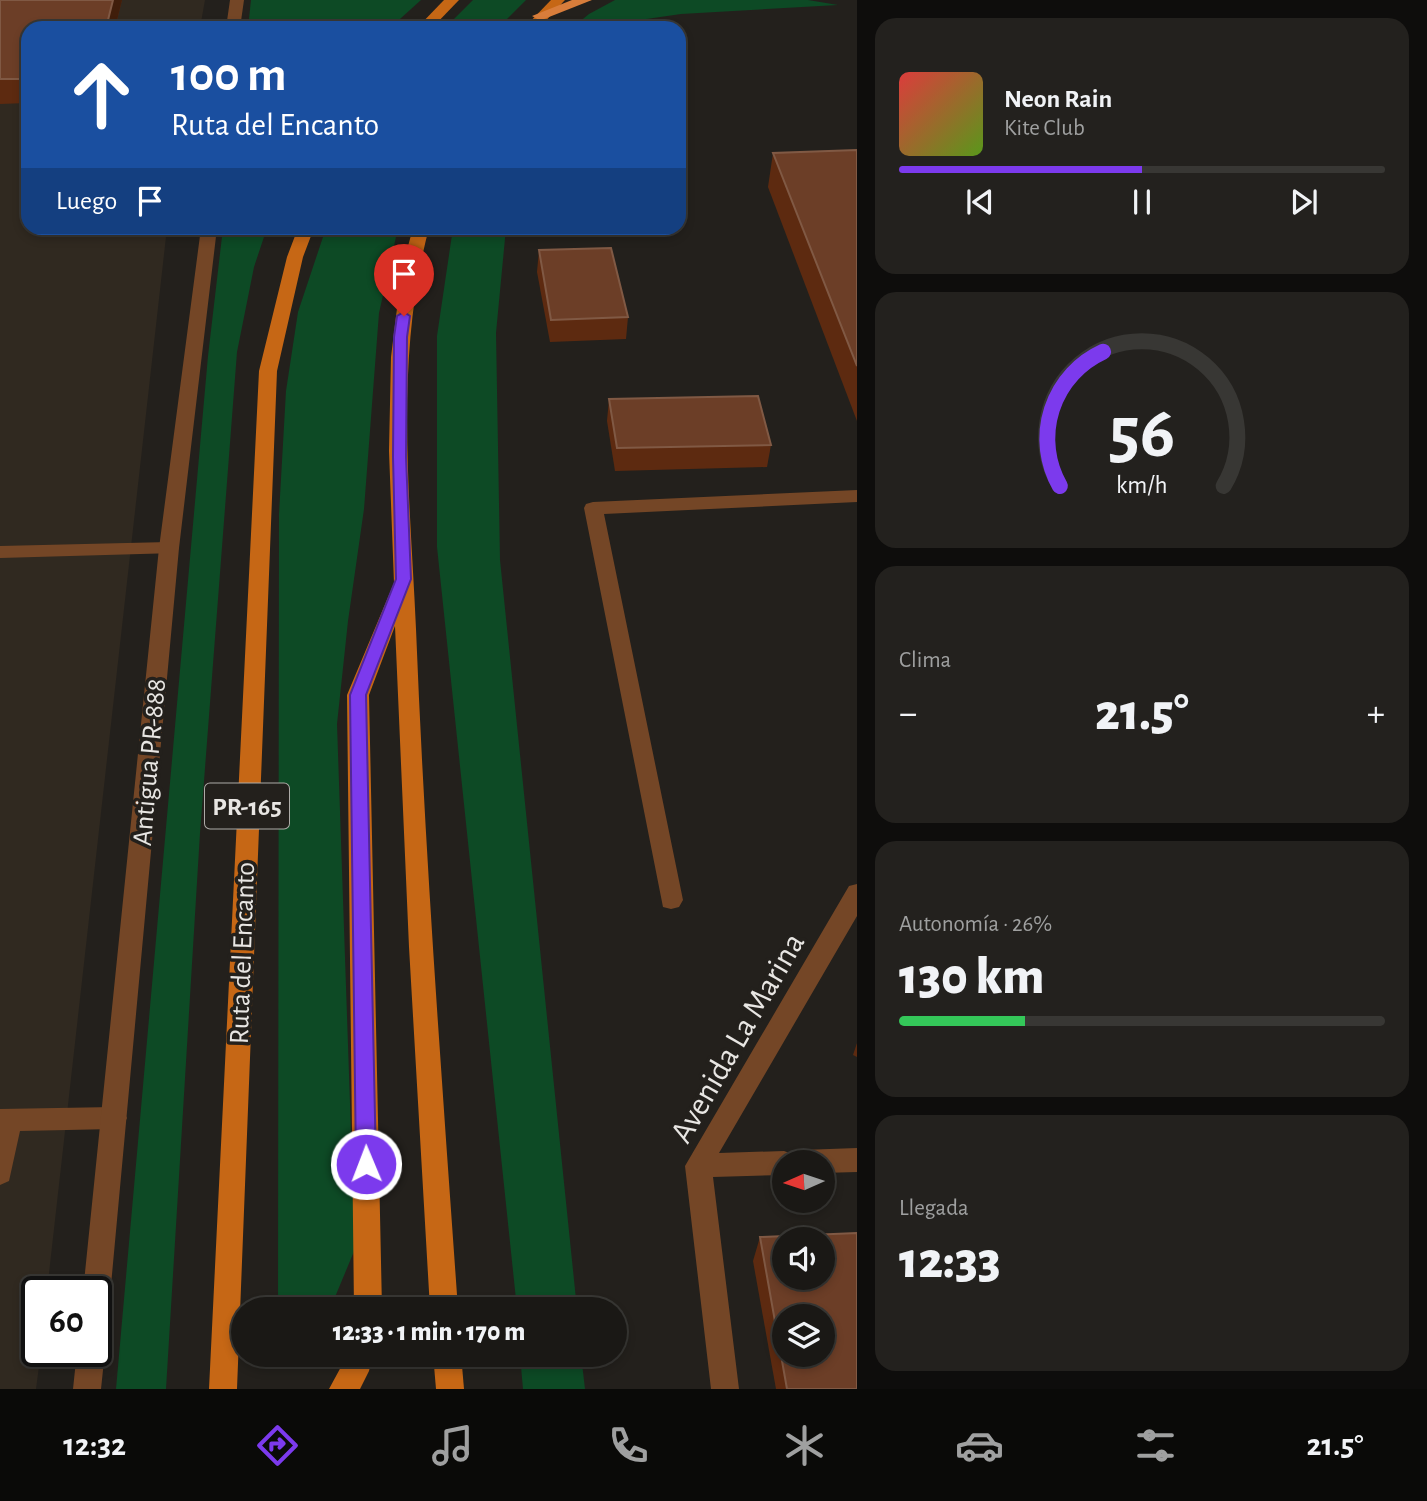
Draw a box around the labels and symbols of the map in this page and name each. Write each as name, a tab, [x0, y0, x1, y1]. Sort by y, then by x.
pin	[374, 244, 434, 316]
street label: Antigua PR-888	[129, 677, 171, 847]
road number: PR-165	[205, 784, 289, 828]
street label: Ruta del Encanto	[226, 862, 260, 1045]
street label: Avenida La Marina	[665, 928, 811, 1149]
position arrow	[329, 1127, 403, 1201]
north arrow	[772, 1150, 835, 1213]
speed limit sign: 60	[21, 1276, 112, 1367]

